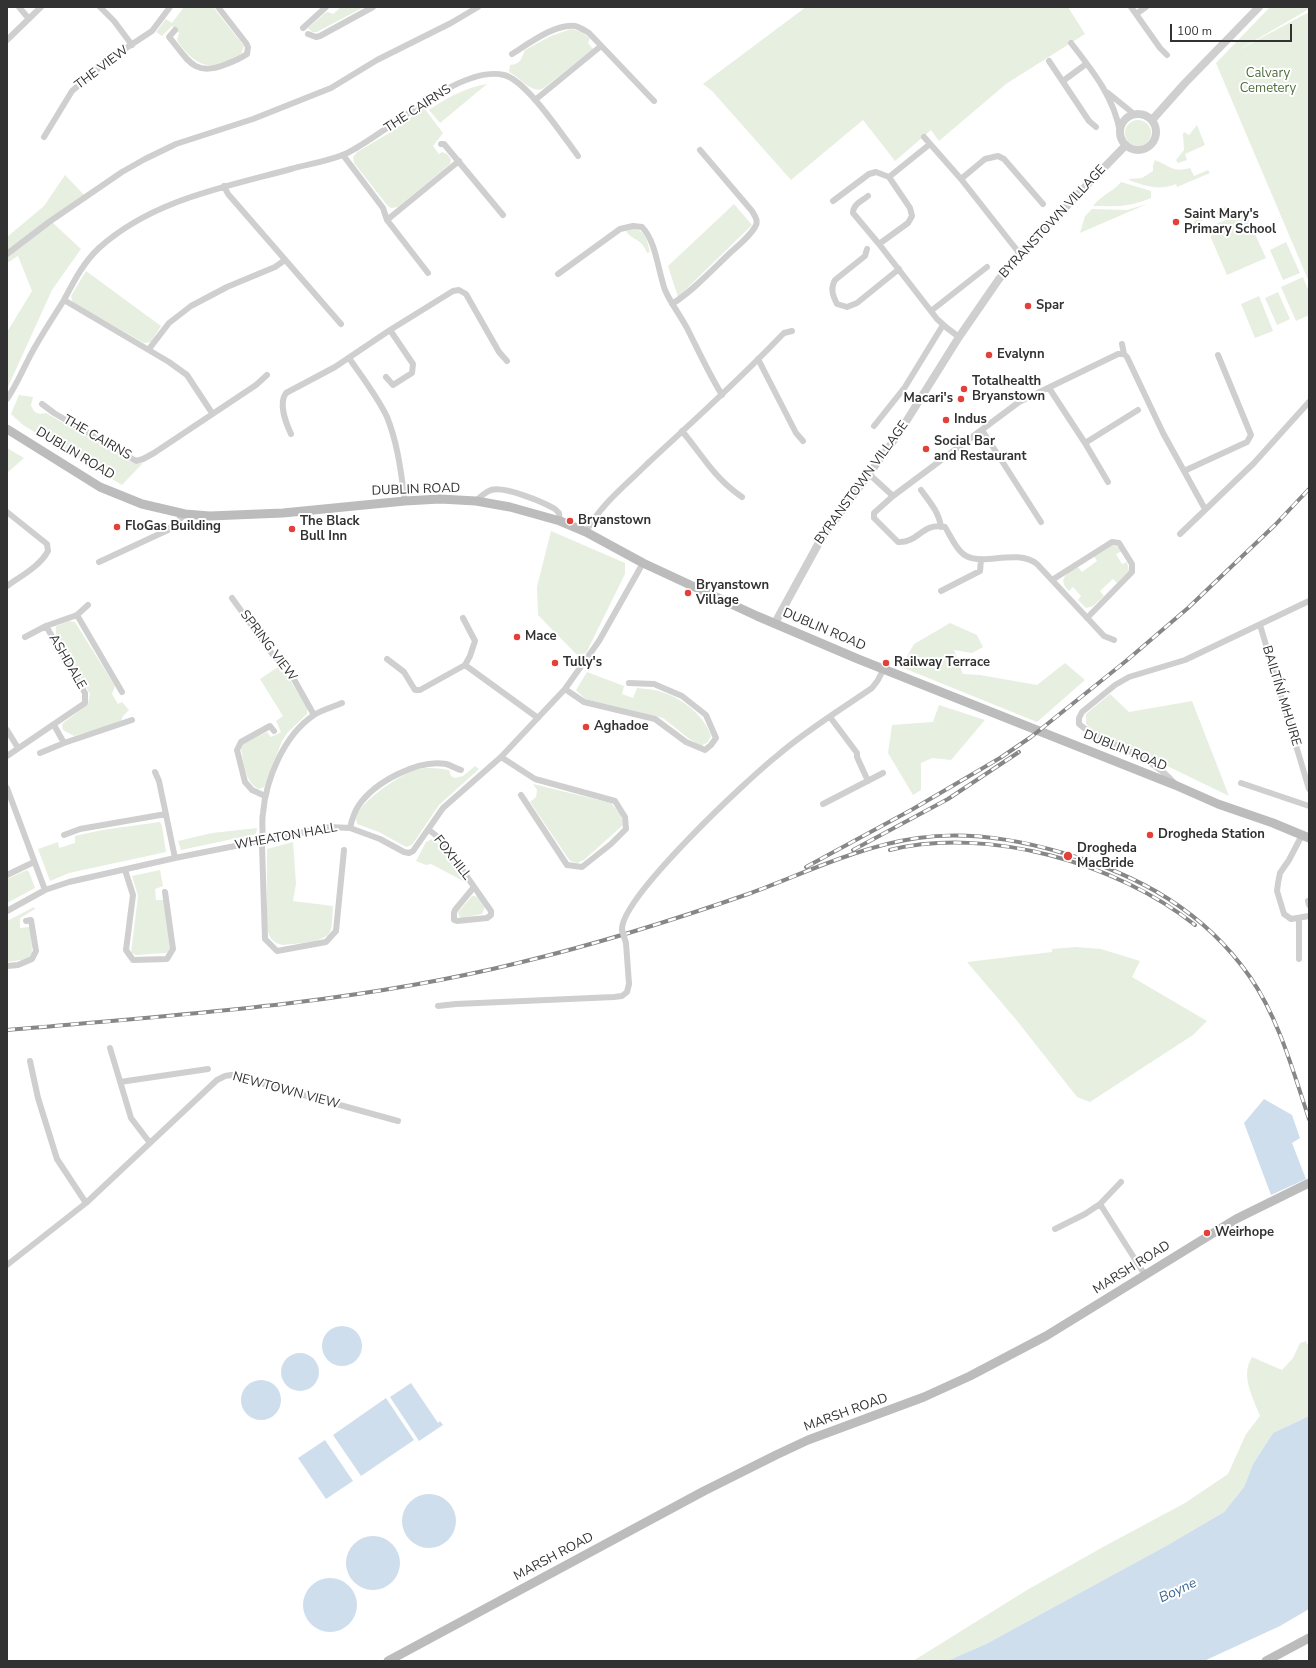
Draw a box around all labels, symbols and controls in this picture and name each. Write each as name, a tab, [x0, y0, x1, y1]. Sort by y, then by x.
scale bar	[1172, 16, 1294, 42]
text: 100 m	[1177, 23, 1212, 39]
street label: THE VIEW	[72, 43, 132, 93]
park label: Calvary Cemetery	[1240, 66, 1296, 97]
street label: THE CAIRNS	[382, 82, 454, 136]
street label: BYRANSTOWN VILLAGE	[997, 162, 1109, 282]
place label: Saint Mary's Primary School	[1184, 207, 1276, 238]
marker: Saint Mary's Primary School	[1171, 217, 1181, 227]
place label: Spar	[1036, 298, 1064, 314]
marker: Spar	[1023, 301, 1033, 311]
place label: Evalynn	[997, 347, 1045, 363]
marker: Evalynn	[984, 350, 994, 360]
place label: Totalhealth Bryanstown	[972, 374, 1045, 405]
marker: Totalhealth Bryanstown	[959, 384, 969, 394]
place label: Macari's	[903, 391, 953, 407]
marker: Macari's	[956, 394, 966, 404]
street label: THE CAIRNS	[60, 412, 134, 464]
place label: Indus	[954, 412, 987, 428]
marker: Indus	[941, 415, 951, 425]
street label: BYRANSTOWN VILLAGE	[812, 418, 912, 548]
street label: DUBLIN ROAD	[33, 424, 117, 484]
place label: Social Bar and Restaurant	[934, 434, 1026, 465]
marker: Social Bar and Restaurant	[921, 444, 931, 454]
street label: DUBLIN ROAD	[371, 481, 461, 499]
place label: Bryanstown	[578, 513, 651, 529]
place label: The Black Bull Inn	[300, 514, 360, 545]
marker: Bryanstown	[565, 516, 575, 526]
place label: FloGas Building	[125, 519, 221, 535]
marker: FloGas Building	[112, 522, 122, 532]
marker: The Black Bull Inn	[287, 524, 297, 534]
place label: Bryanstown Village	[696, 578, 769, 609]
marker: Bryanstown Village	[683, 588, 693, 598]
street label: DUBLIN ROAD	[780, 605, 868, 655]
street label: SPRING VIEW	[236, 607, 300, 685]
place label: Mace	[525, 629, 556, 645]
street label: ASHDALE	[45, 632, 89, 692]
marker: Mace	[512, 632, 522, 642]
street label: BAILTÍNÍ MHUIRE	[1258, 644, 1304, 748]
place label: Tully's	[563, 655, 602, 671]
place label: Railway Terrace	[894, 655, 990, 671]
marker: Tully's	[550, 658, 560, 668]
marker: Railway Terrace	[881, 658, 891, 668]
place label: Aghadoe	[594, 719, 649, 735]
marker: Aghadoe	[581, 722, 591, 732]
street label: DUBLIN ROAD	[1081, 727, 1169, 775]
street label: WHEATON HALL	[234, 820, 338, 854]
place label: Drogheda Station	[1158, 827, 1265, 843]
marker: Drogheda Station	[1145, 830, 1155, 840]
street label: FOXHILL	[430, 833, 474, 883]
place label: Drogheda MacBride	[1077, 841, 1137, 872]
marker: Drogheda MacBride	[1062, 850, 1074, 862]
street label: NEWTOWN VIEW	[231, 1069, 341, 1113]
place label: Weirhope	[1215, 1225, 1274, 1241]
marker: Weirhope	[1202, 1228, 1212, 1238]
street label: MARSH ROAD	[1091, 1238, 1173, 1298]
street label: MARSH ROAD	[802, 1391, 890, 1435]
street label: MARSH ROAD	[511, 1529, 597, 1585]
water label: Boyne	[1156, 1575, 1200, 1607]

